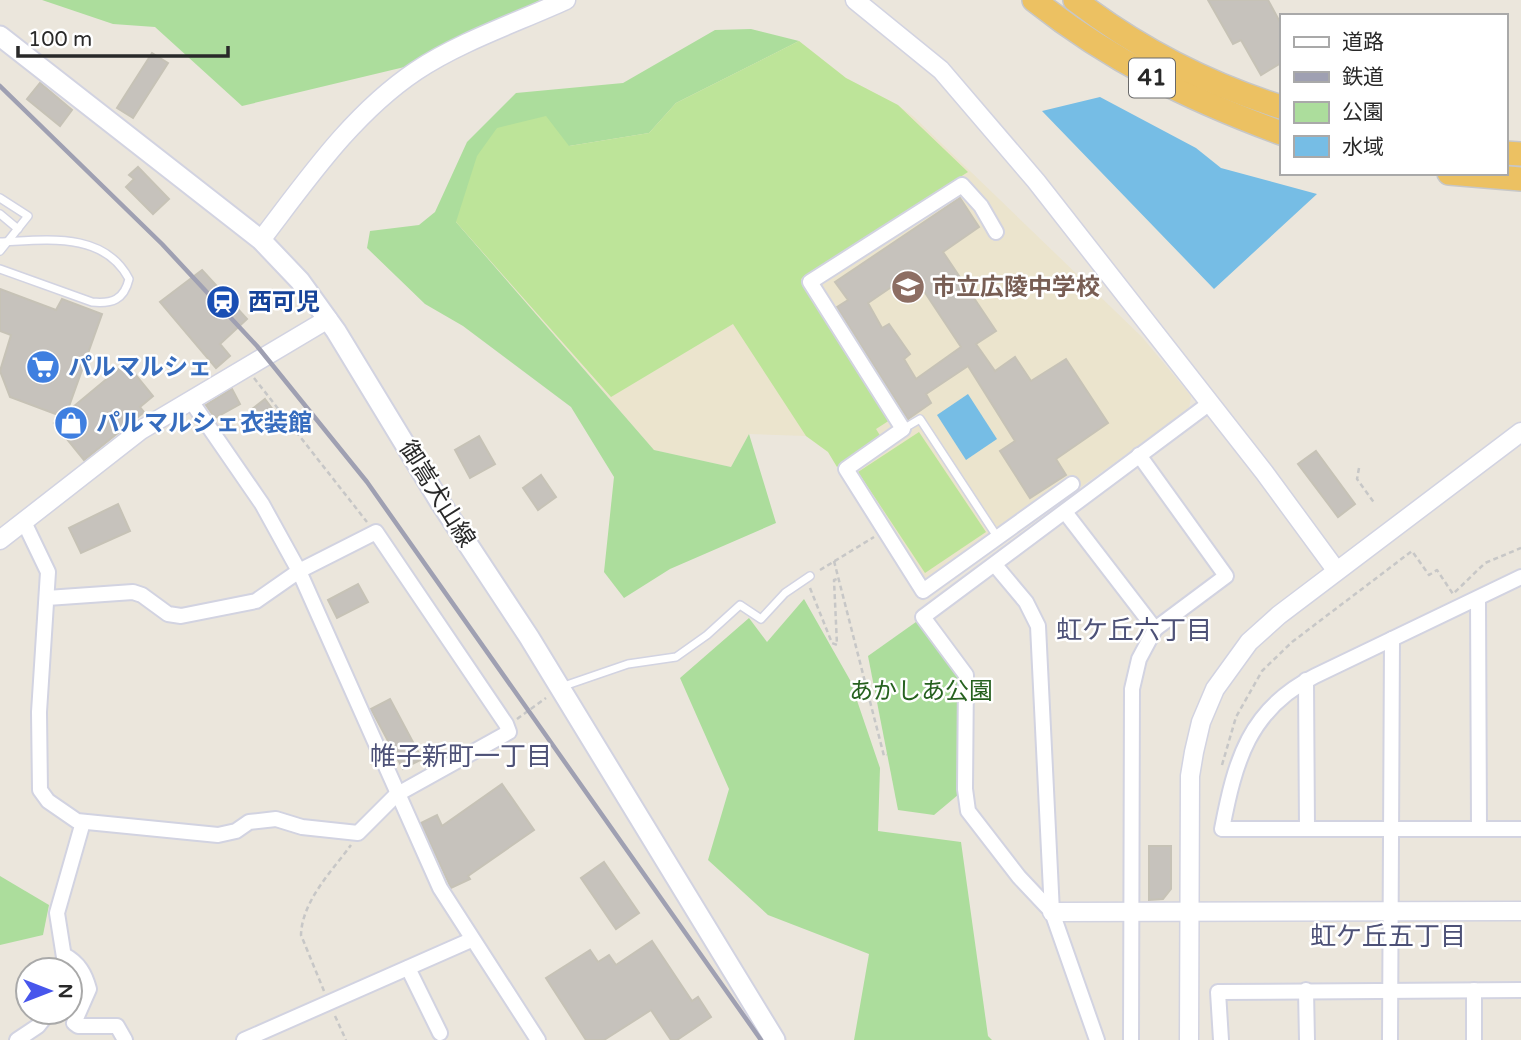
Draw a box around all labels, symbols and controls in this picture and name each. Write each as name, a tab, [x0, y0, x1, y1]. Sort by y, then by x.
scale bar	[18, 14, 228, 58]
legend	[1280, 14, 1507, 175]
text: 100 m	[28, 27, 92, 52]
text: 道路	[1342, 30, 1384, 55]
road number: 41	[1129, 58, 1175, 97]
text: 鉄道	[1342, 65, 1384, 90]
text: 公園	[1342, 100, 1384, 125]
text: 水域	[1342, 135, 1384, 160]
school or university icon: 市立広陵中学校	[889, 268, 927, 306]
place label: 市立広陵中学校	[932, 273, 1100, 302]
station icon: 西可児	[204, 283, 242, 321]
place label: 西可児	[248, 288, 320, 317]
supermarket icon: パルマルシェ	[24, 348, 62, 386]
place label: パルマルシェ	[68, 353, 212, 382]
shop icon: パルマルシェ衣装館	[52, 404, 90, 442]
place label: パルマルシェ衣装館	[96, 409, 312, 438]
street label: 御嵩犬山線	[393, 435, 481, 553]
district label: 虹ケ丘六丁目	[1056, 615, 1212, 646]
park label: あかしあ公園	[849, 677, 993, 706]
district label: 帷子新町一丁目	[370, 741, 552, 772]
district label: 虹ケ丘五丁目	[1310, 921, 1466, 952]
north arrow	[14, 956, 84, 1026]
text: N	[54, 983, 76, 999]

